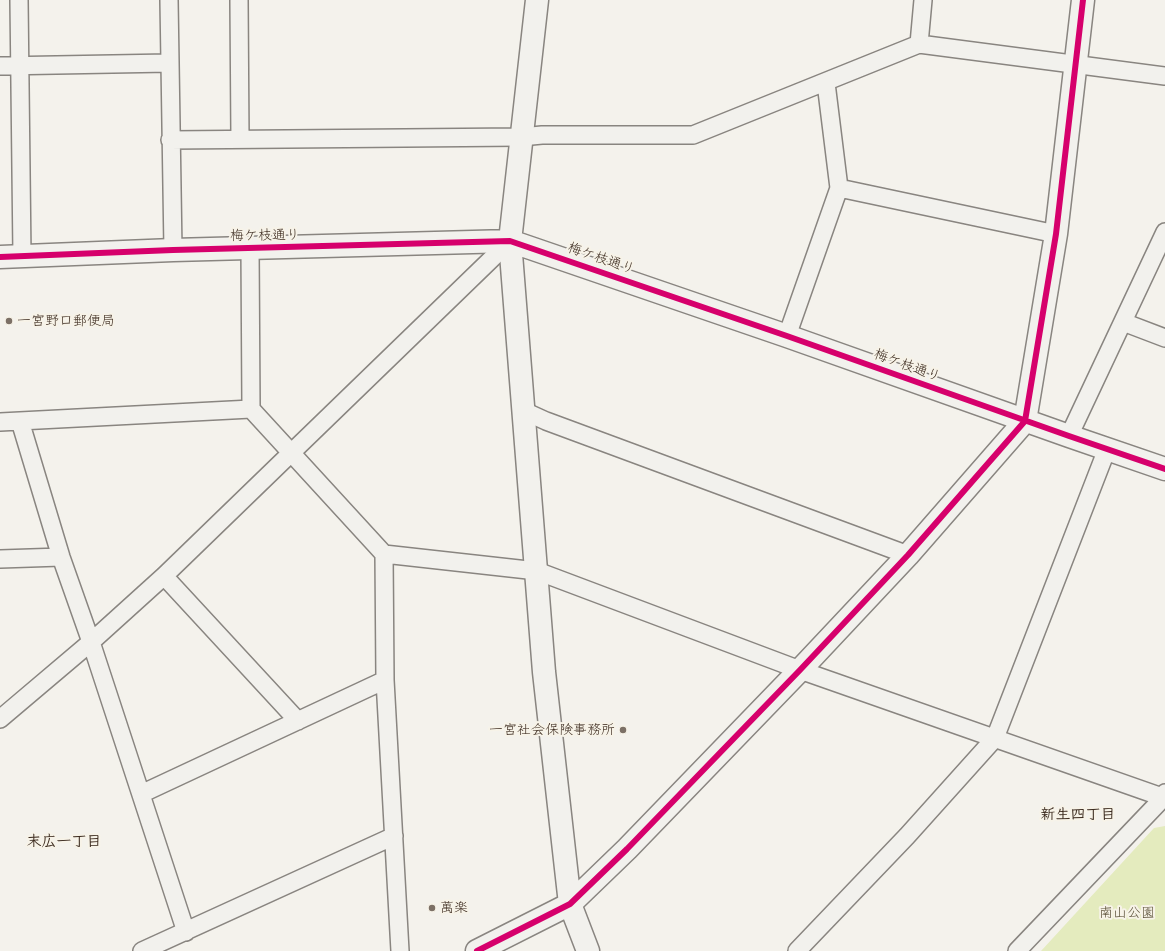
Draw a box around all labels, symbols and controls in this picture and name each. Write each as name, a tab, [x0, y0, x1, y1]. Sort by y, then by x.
street label: 梅ケ枝通り	[230, 227, 300, 245]
street label: 梅ケ枝通り	[565, 240, 637, 278]
place label: 一宮野口郵便局	[17, 313, 115, 329]
marker: 一宮野口郵便局	[4, 316, 14, 326]
street label: 梅ケ枝通り	[871, 346, 943, 386]
place label: 一宮社会保険事務所	[489, 722, 615, 738]
marker: 一宮社会保険事務所	[618, 725, 628, 735]
district label: 新生四丁目	[1041, 806, 1115, 824]
district label: 末広一丁目	[27, 833, 101, 851]
place label: 萬楽	[440, 900, 468, 916]
marker: 萬楽	[427, 903, 437, 913]
park label: 南山公園	[1099, 905, 1155, 921]

